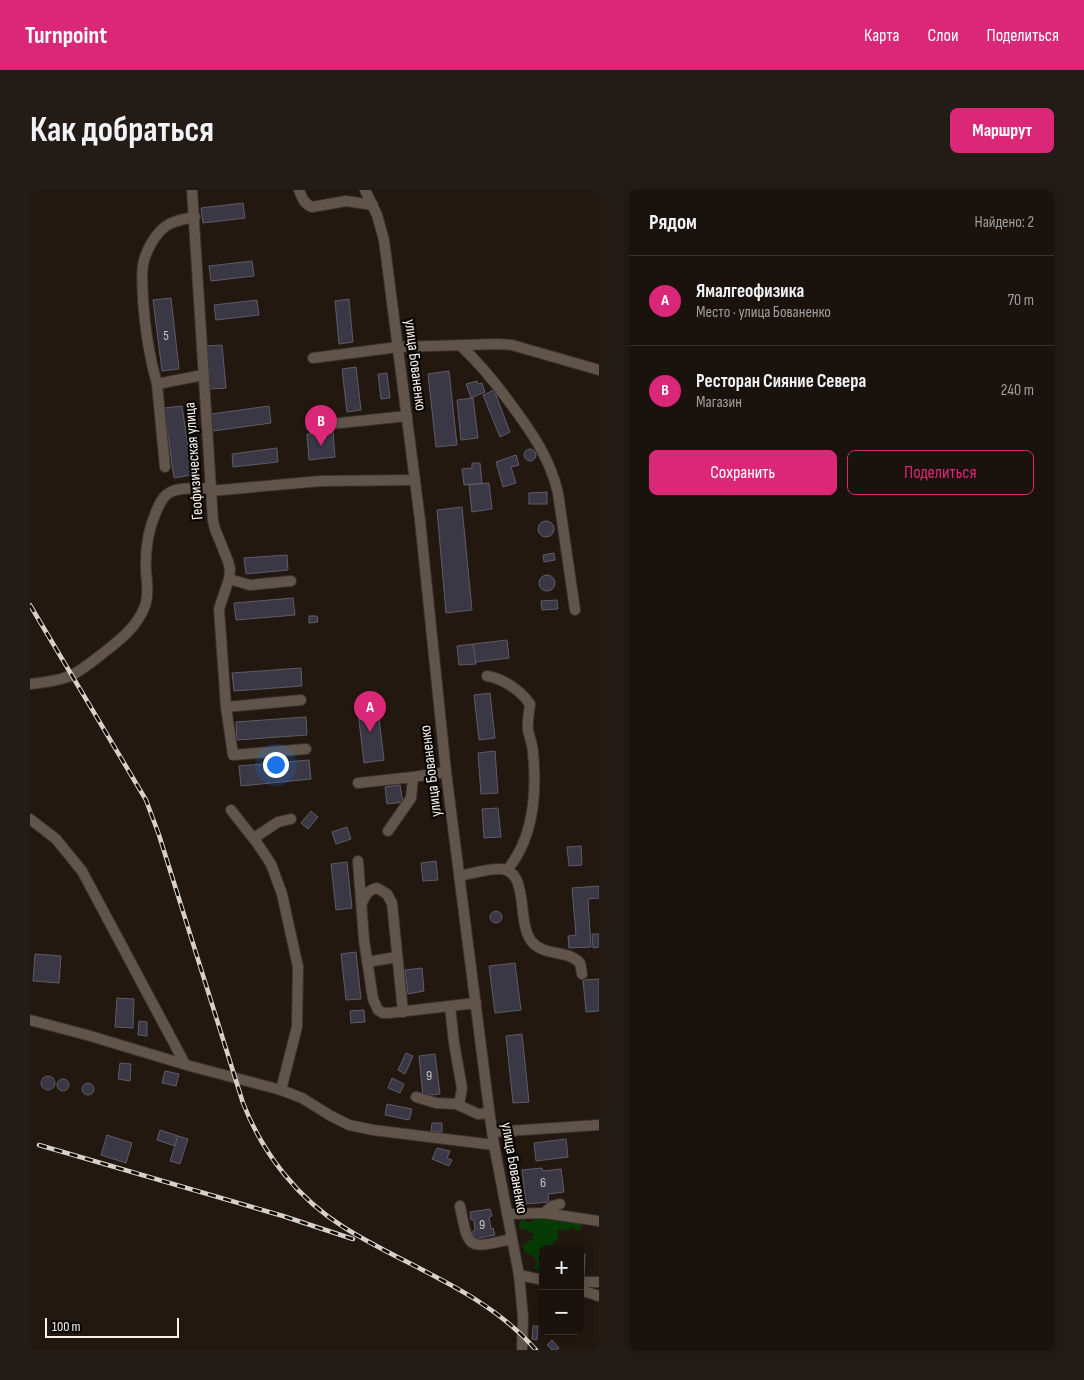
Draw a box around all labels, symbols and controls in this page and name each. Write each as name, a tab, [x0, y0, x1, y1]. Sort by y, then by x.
text: Turnpoint	[25, 21, 107, 50]
text: Карта	[864, 25, 900, 46]
text: Слои	[928, 25, 959, 46]
text: Поделиться	[987, 25, 1059, 46]
button: Маршрут	[950, 108, 1054, 153]
text: Как добраться	[30, 109, 214, 152]
text: Рядом	[649, 210, 697, 235]
text: Найдено: 2	[975, 213, 1034, 232]
text: Ямалгеофизика	[696, 280, 804, 303]
text: A	[661, 291, 669, 310]
text: 70 m	[1008, 291, 1034, 310]
text: Место · улица Бованенко	[696, 303, 831, 322]
street label: улица Бованенко	[400, 318, 430, 412]
house number: 5	[163, 327, 169, 344]
text: Ресторан Сияние Севера	[696, 370, 866, 393]
text: B	[661, 381, 669, 400]
text: 240 m	[1001, 381, 1034, 400]
text: Магазин	[696, 393, 742, 412]
street label: Геофизическая улица	[180, 402, 208, 520]
pin: B	[305, 405, 337, 446]
button: Сохранить	[649, 450, 837, 495]
button: Поделиться	[847, 450, 1034, 495]
pin: A	[354, 691, 386, 732]
street label: улица Бованенко	[416, 724, 446, 818]
your location	[263, 752, 289, 778]
house number: 9	[426, 1067, 432, 1084]
street label: улица Бованенко	[497, 1121, 531, 1215]
house number: 6	[540, 1174, 546, 1191]
house number: 9	[479, 1216, 485, 1233]
map controls	[539, 1245, 584, 1335]
button: +	[539, 1245, 584, 1290]
button: −	[539, 1290, 584, 1335]
scale bar	[45, 1315, 179, 1338]
text: 100 m	[52, 1318, 81, 1335]

